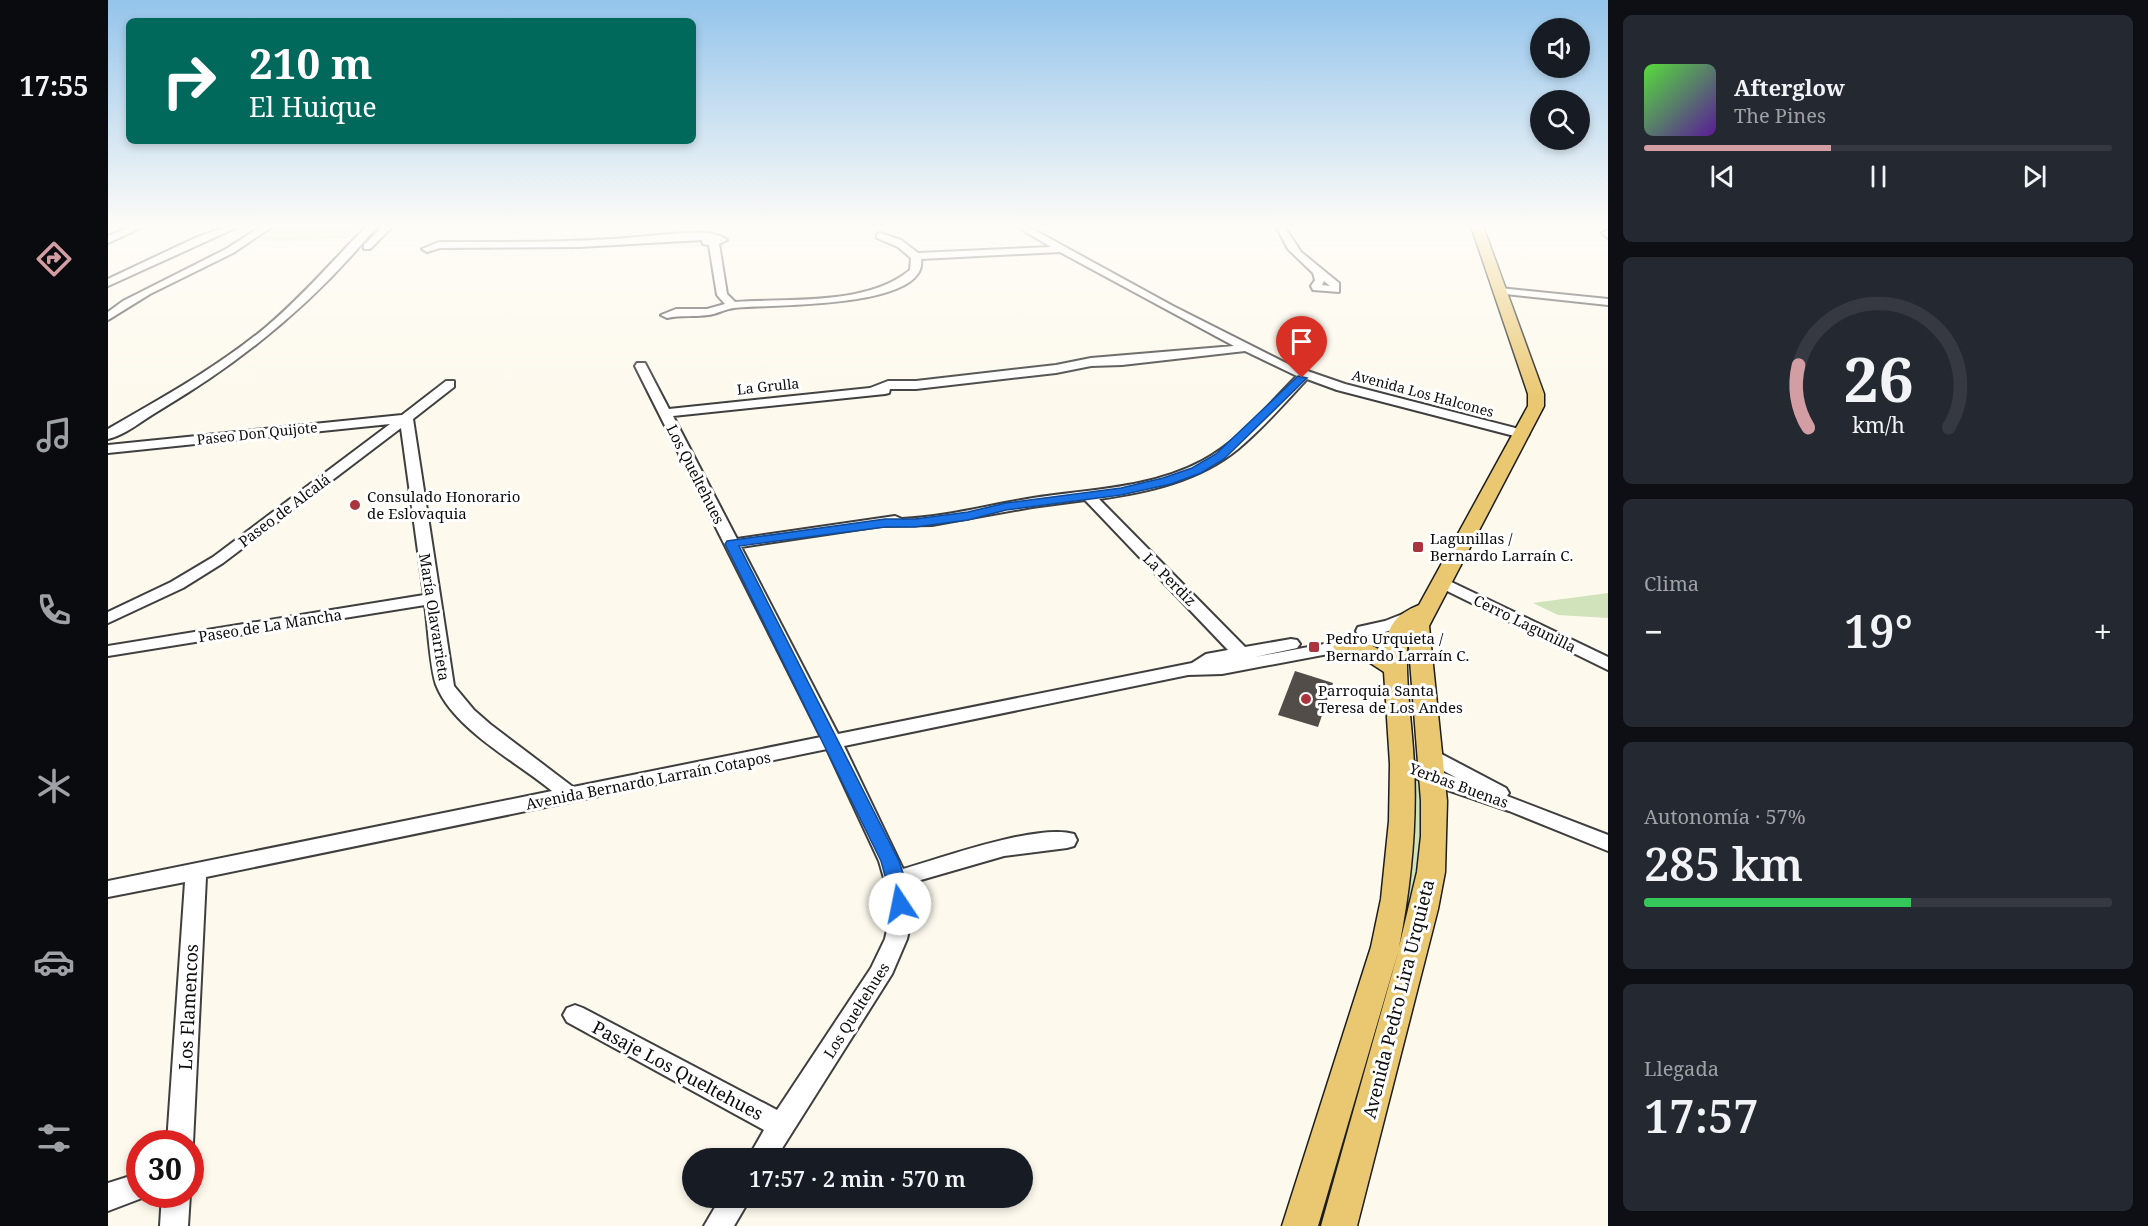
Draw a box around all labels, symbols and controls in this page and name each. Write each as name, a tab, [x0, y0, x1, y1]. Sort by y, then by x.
map controls	[1530, 18, 1590, 150]
button: sound	[1530, 18, 1590, 78]
text: 210 m	[249, 34, 373, 91]
icon: right	[150, 42, 228, 120]
text: 17:55	[19, 67, 89, 104]
text: Afterglow	[1734, 72, 1845, 102]
text: El Huique	[249, 88, 377, 125]
button: search	[1530, 90, 1590, 150]
text: The Pines	[1734, 102, 1826, 129]
icon: previous	[1706, 160, 1739, 193]
icon: pause	[1862, 160, 1895, 193]
icon: next	[2018, 160, 2051, 193]
icon: directions	[33, 238, 75, 280]
pin	[1276, 316, 1327, 378]
icon: arrive	[1285, 325, 1318, 358]
text: 26	[1843, 335, 1913, 420]
street label: Avenida Los Halcones	[1350, 365, 1496, 421]
street label: La Grulla	[736, 373, 800, 399]
text: km/h	[1852, 410, 1905, 439]
icon: music	[33, 414, 75, 456]
street label: Paseo Don Quijote	[196, 417, 318, 449]
street label: Los Queltehues	[662, 421, 730, 527]
street label: Paseo de Alcalá	[234, 469, 334, 551]
place label: Consulado Honorario de Eslovaquia	[367, 486, 520, 523]
marker: Consulado Honorario de Eslovaquia	[348, 498, 362, 512]
place label: Lagunillas / Bernardo Larraín C.	[1430, 528, 1573, 565]
marker: Lagunillas / Bernardo Larraín C.	[1411, 540, 1425, 554]
street label: La Perdiz	[1139, 548, 1201, 610]
street label: María Olavarrieta	[415, 552, 455, 682]
text: Clima	[1644, 570, 1699, 597]
icon: phone	[33, 589, 75, 631]
street label: Cerro Lagunilla	[1470, 590, 1580, 656]
text: 19°	[1844, 600, 1913, 661]
street label: Paseo de La Mancha	[197, 604, 343, 646]
text: −	[1644, 609, 1663, 654]
text: +	[2094, 609, 2112, 654]
place label: Pedro Urquieta / Bernardo Larraín C.	[1326, 628, 1469, 665]
marker: Pedro Urquieta / Bernardo Larraín C.	[1307, 640, 1321, 654]
place label: Parroquia Santa Teresa de Los Andes	[1318, 680, 1463, 717]
marker: Parroquia Santa Teresa de Los Andes	[1299, 692, 1313, 706]
street label: Avenida Bernardo Larraín Cotapos	[524, 746, 772, 814]
street label: Yerbas Buenas	[1406, 757, 1511, 812]
icon: climate	[33, 765, 75, 807]
text: Autonomía · 57%	[1644, 803, 1806, 830]
text: 285 km	[1644, 833, 1803, 894]
position arrow	[868, 872, 932, 936]
street label: Avenida Pedro Lira Urquieta	[1357, 877, 1439, 1121]
icon: car	[33, 941, 75, 983]
street label: Los Flamencos	[173, 943, 203, 1071]
street label: Los Queltehues	[819, 958, 894, 1062]
street label: Pasaje Los Queltehues	[589, 1015, 767, 1125]
text: Llegada	[1644, 1055, 1719, 1082]
text: 17:57	[1644, 1085, 1759, 1146]
icon: filters	[33, 1117, 75, 1159]
speed limit sign: 30	[126, 1130, 204, 1208]
text: 17:57 · 2 min · 570 m	[749, 1163, 966, 1193]

